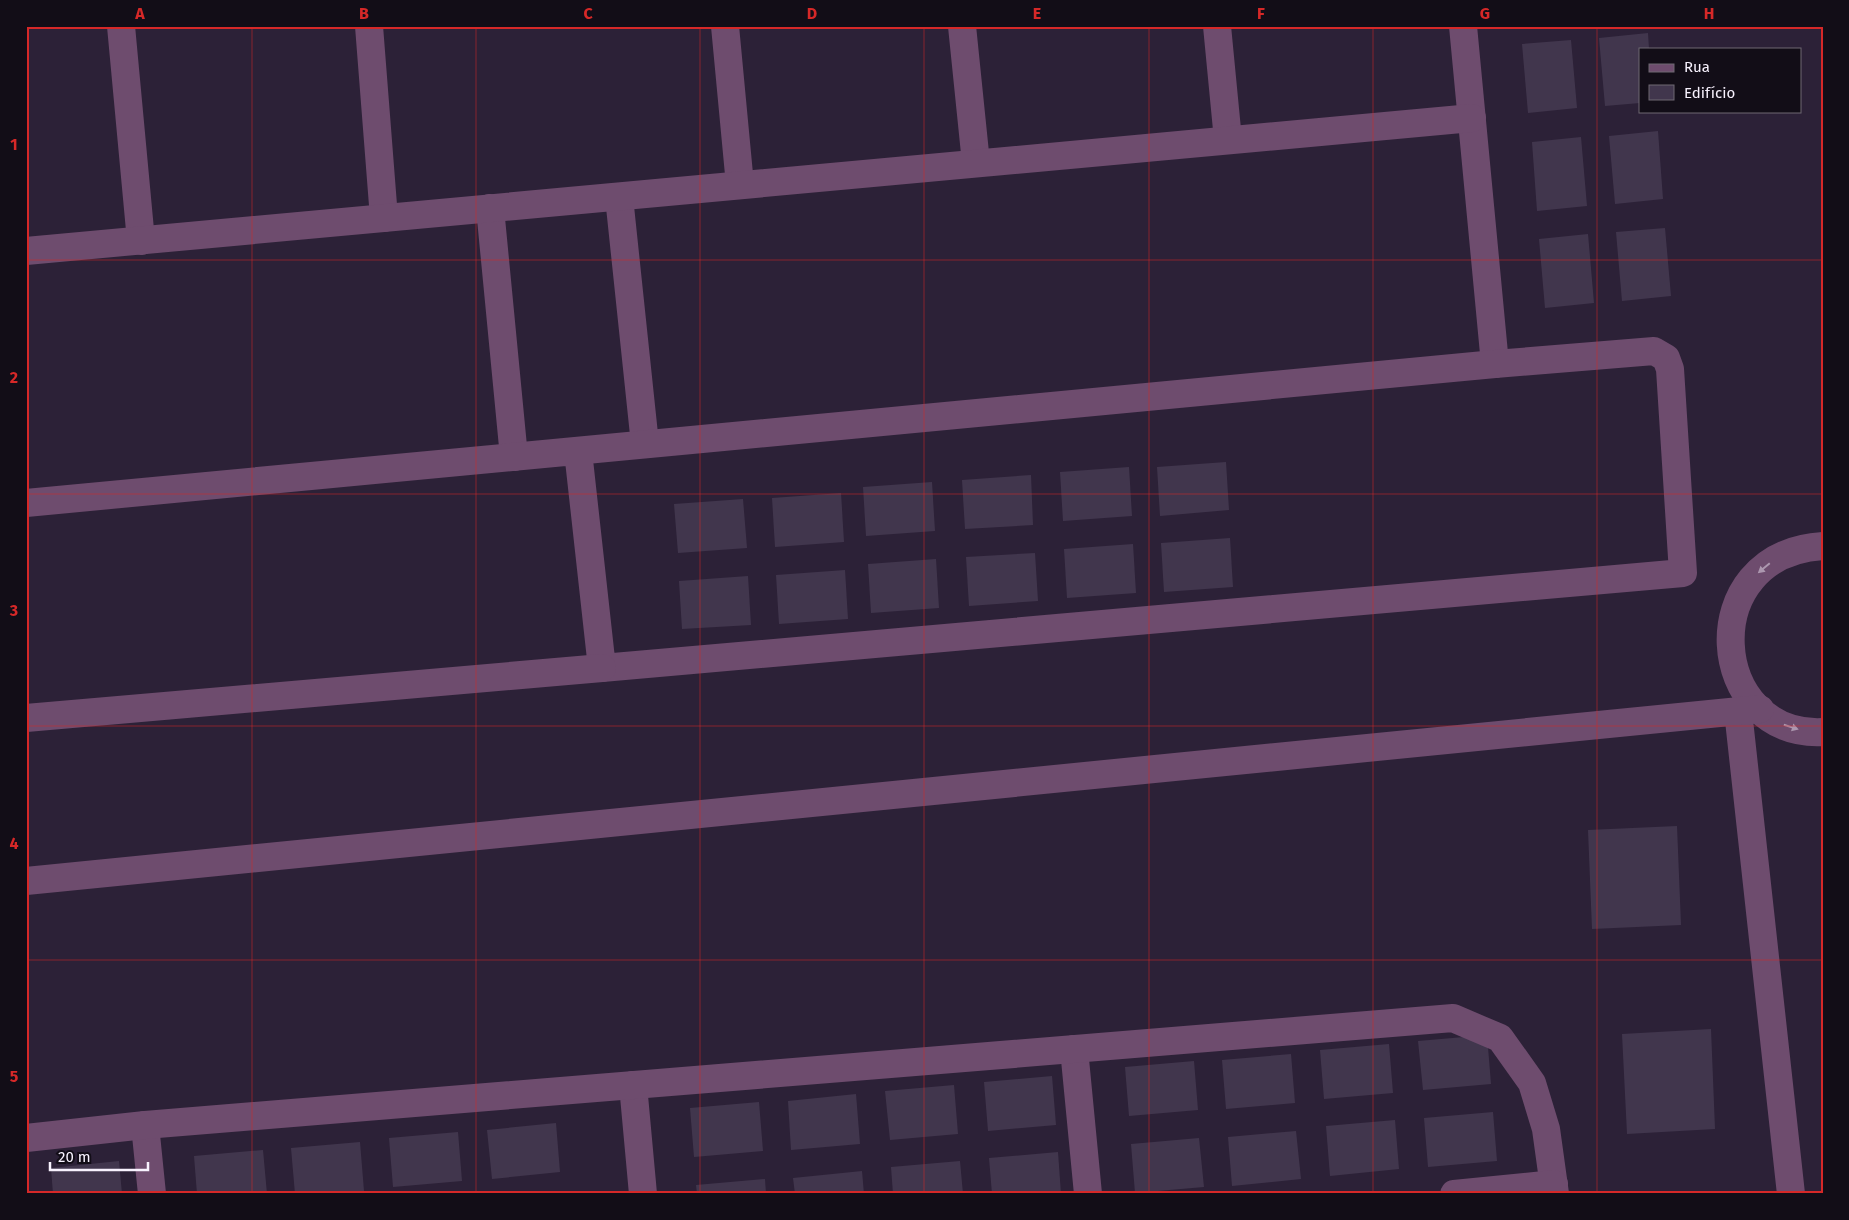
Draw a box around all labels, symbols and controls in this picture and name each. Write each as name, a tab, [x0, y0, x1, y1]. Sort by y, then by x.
text: A	[134, 4, 145, 23]
text: B	[359, 4, 369, 23]
text: C	[583, 4, 593, 23]
text: D	[807, 4, 817, 23]
text: E	[1033, 4, 1041, 23]
text: F	[1257, 4, 1265, 23]
text: G	[1480, 4, 1490, 23]
text: H	[1704, 4, 1714, 23]
legend	[1639, 48, 1802, 112]
text: Rua	[1684, 58, 1710, 76]
text: Edifício	[1684, 84, 1735, 102]
text: 1	[10, 135, 18, 154]
text: 2	[10, 368, 18, 387]
one-way arrow	[1758, 562, 1770, 573]
text: 3	[9, 601, 18, 620]
one-way arrow	[1784, 723, 1799, 731]
text: 4	[9, 834, 19, 853]
text: 5	[10, 1067, 19, 1086]
scale bar	[50, 1140, 148, 1172]
text: 20 m	[58, 1148, 91, 1166]

